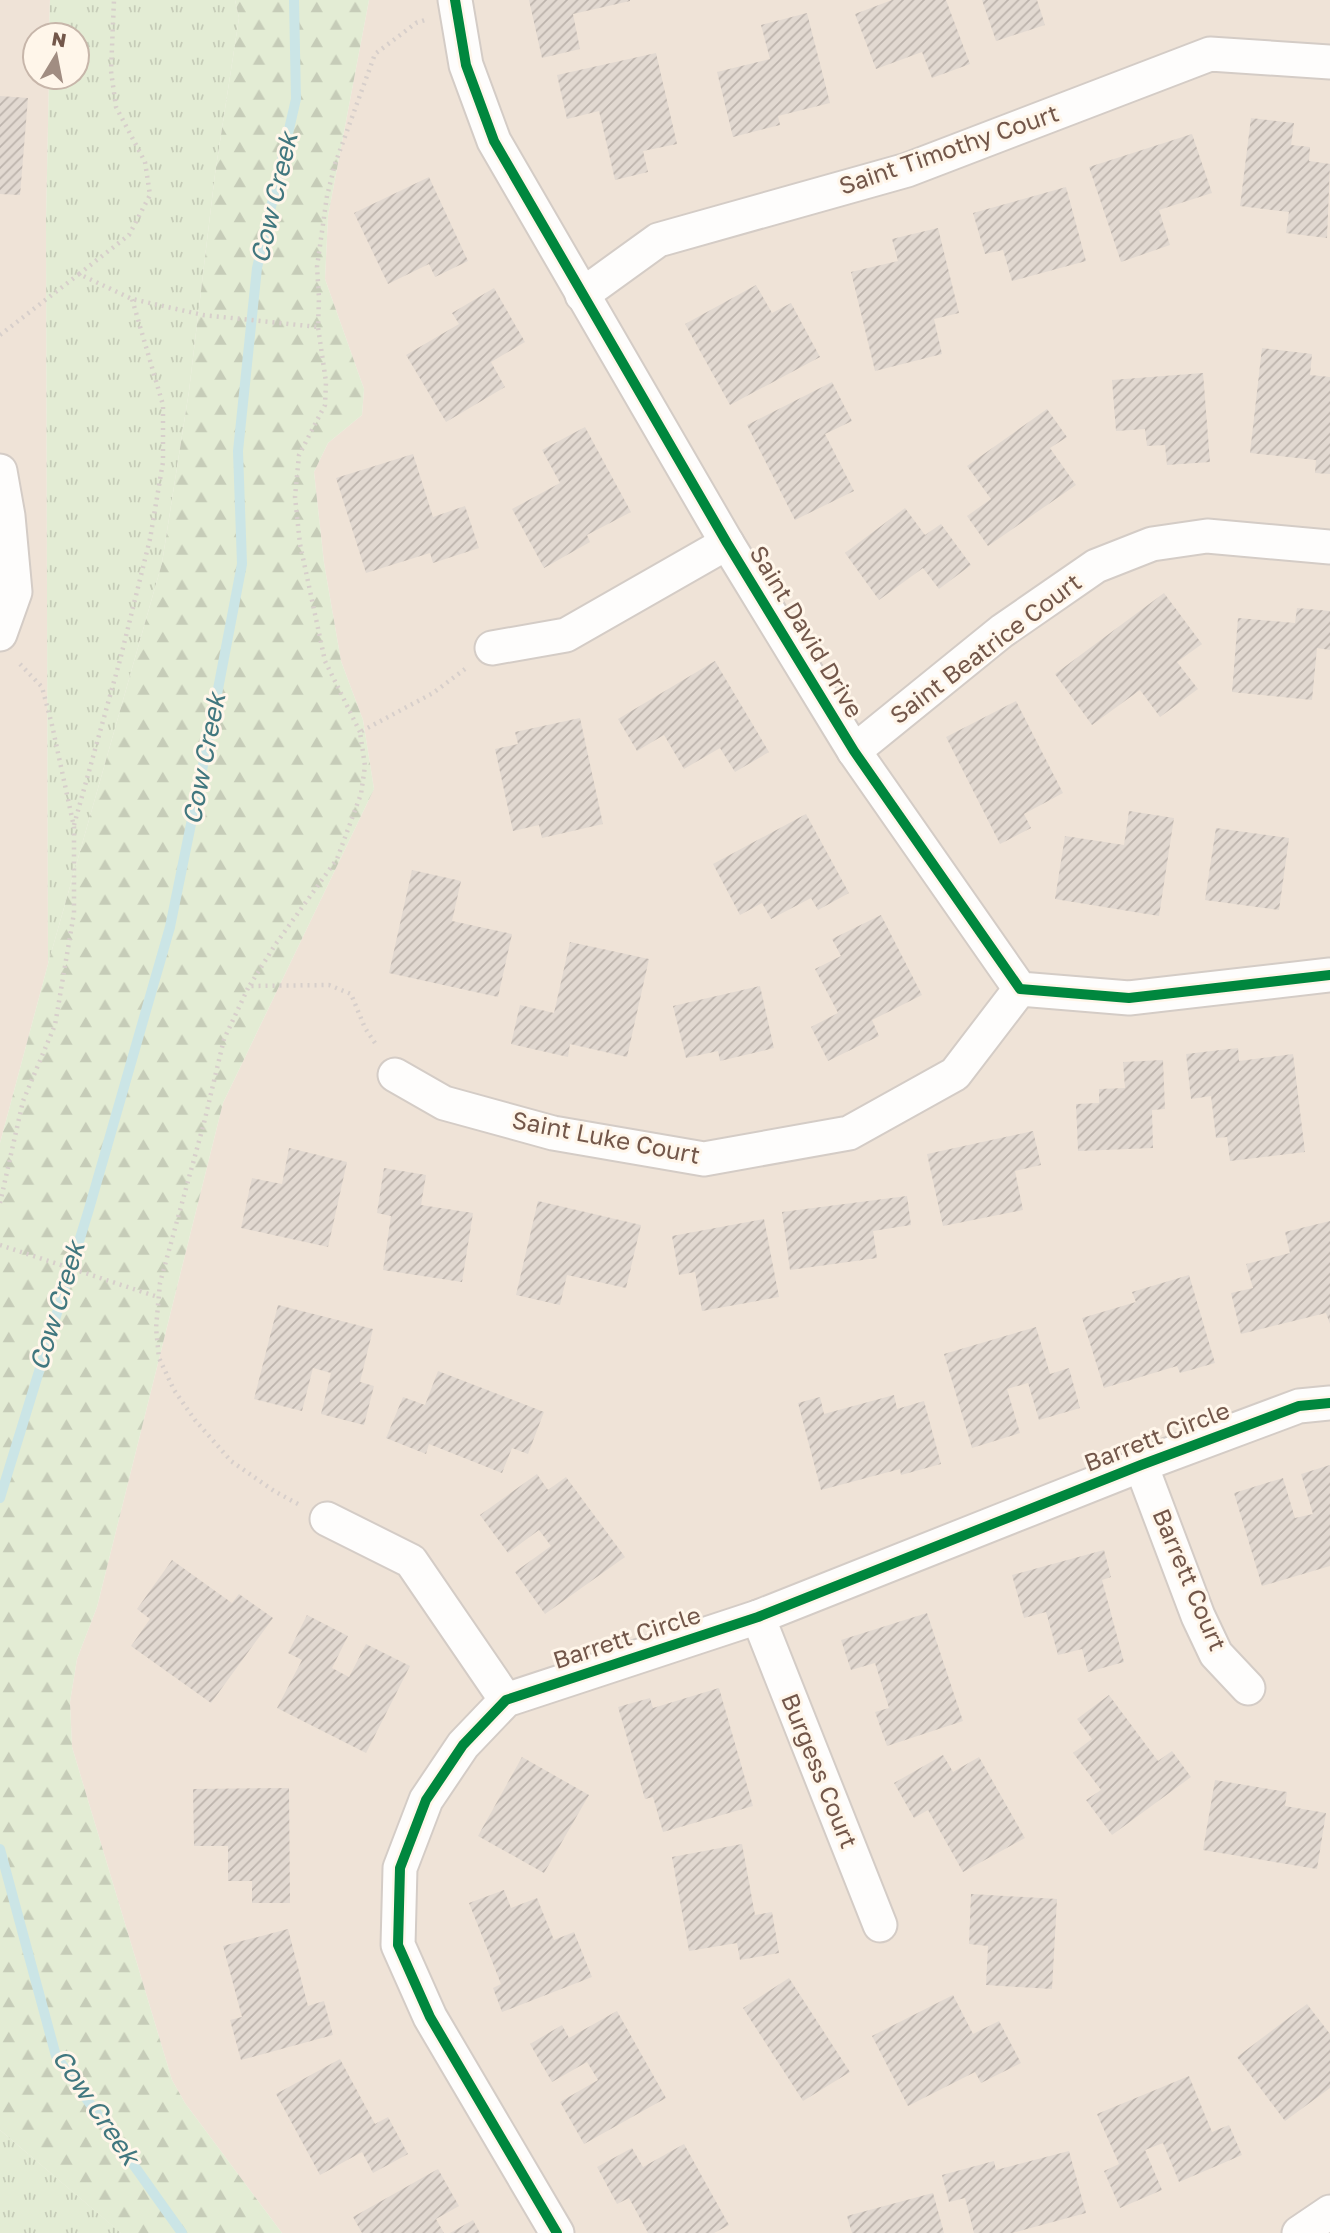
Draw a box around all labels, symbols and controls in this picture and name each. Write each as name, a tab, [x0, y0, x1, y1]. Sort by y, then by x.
north arrow	[21, 21, 91, 91]
text: N	[50, 26, 68, 51]
street label: Saint Timothy Court	[835, 97, 1062, 200]
water label: Cow Creek	[243, 127, 304, 266]
street label: Saint David Drive	[745, 540, 870, 722]
street label: Saint Beatrice Court	[884, 566, 1086, 729]
water label: Cow Creek	[176, 688, 232, 827]
street label: Saint Luke Court	[510, 1104, 703, 1169]
water label: Cow Creek	[22, 1236, 91, 1374]
street label: Barrett Circle	[1080, 1395, 1233, 1477]
street label: Barrett Court	[1147, 1504, 1233, 1655]
street label: Barrett Circle	[549, 1599, 704, 1674]
street label: Burgess Court	[776, 1689, 865, 1852]
water label: Cow Creek	[46, 2043, 148, 2172]

